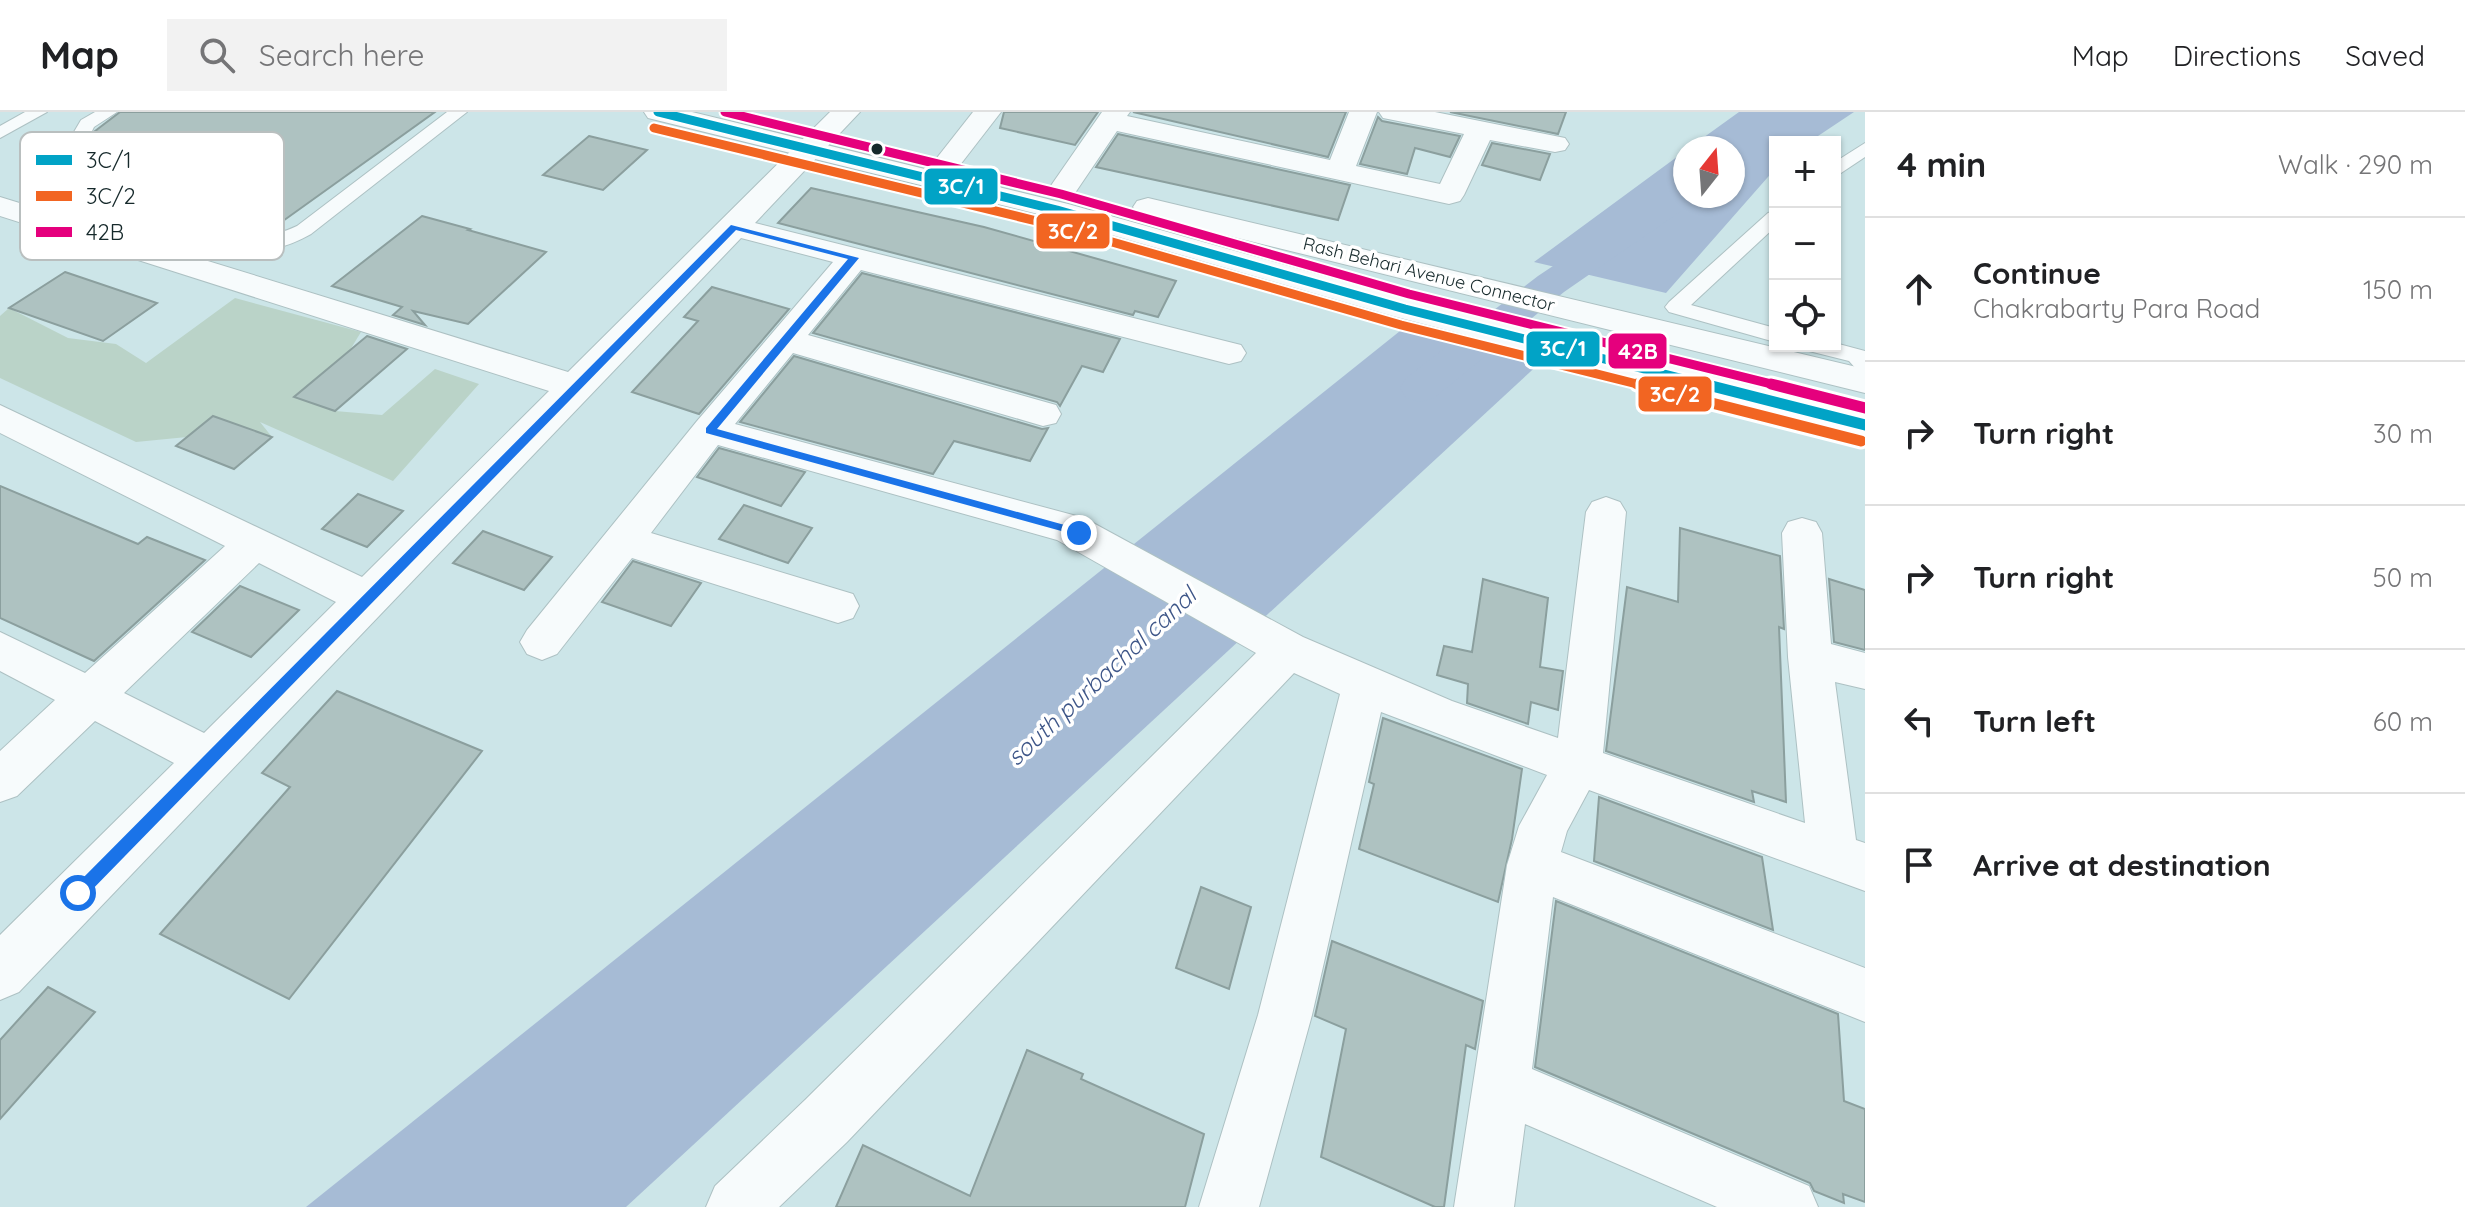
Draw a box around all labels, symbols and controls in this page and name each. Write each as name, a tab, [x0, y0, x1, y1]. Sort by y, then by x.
search box	[167, 19, 727, 91]
text: Map	[40, 31, 119, 79]
icon: search	[195, 33, 239, 77]
text: Search here	[259, 36, 424, 74]
text: Map	[2072, 38, 2129, 73]
text: Directions	[2173, 38, 2301, 73]
text: Saved	[2345, 38, 2425, 73]
legend	[20, 132, 284, 260]
north arrow	[1673, 136, 1745, 208]
map controls	[1769, 136, 1841, 352]
button: +	[1769, 136, 1841, 208]
unlabelled marker	[869, 141, 885, 157]
text: 4 min	[1897, 143, 1986, 186]
text: 3C/1	[86, 146, 132, 174]
text: Walk · 290 m	[2278, 148, 2433, 181]
line badge: 3C/1	[923, 167, 999, 206]
text: 3C/1	[938, 172, 984, 200]
text: 3C/2	[86, 182, 136, 210]
button: −	[1769, 208, 1841, 280]
line badge: 3C/2	[1035, 212, 1111, 250]
text: 3C/2	[1048, 217, 1098, 245]
text: 42B	[86, 218, 124, 246]
street label: Rash Behari Avenue Connector	[1301, 232, 1557, 316]
text: Continue	[1973, 254, 2101, 292]
icon: ahead	[1897, 267, 1941, 311]
text: 150 m	[2363, 273, 2433, 306]
button: locate	[1769, 280, 1841, 352]
text: Chakrabarty Para Road	[1973, 292, 2260, 325]
line badge: 3C/1	[1525, 330, 1601, 368]
line badge: 42B	[1607, 332, 1668, 370]
text: 3C/1	[1540, 334, 1586, 362]
text: 42B	[1618, 337, 1658, 365]
line badge: 3C/2	[1637, 375, 1713, 413]
text: 3C/2	[1650, 380, 1700, 408]
icon: right	[1897, 411, 1941, 455]
text: Turn right	[1973, 414, 2114, 452]
text: 30 m	[2373, 417, 2433, 450]
route end	[1061, 515, 1097, 551]
icon: right	[1897, 555, 1941, 599]
text: Turn right	[1973, 558, 2114, 596]
text: 50 m	[2373, 561, 2433, 594]
water label: south purbachal canal	[1000, 579, 1204, 771]
icon: left	[1897, 699, 1941, 743]
text: Turn left	[1973, 702, 2096, 740]
text: 60 m	[2373, 705, 2433, 738]
icon: arrive	[1897, 843, 1941, 887]
text: Arrive at destination	[1973, 846, 2271, 884]
route start	[60, 875, 96, 911]

